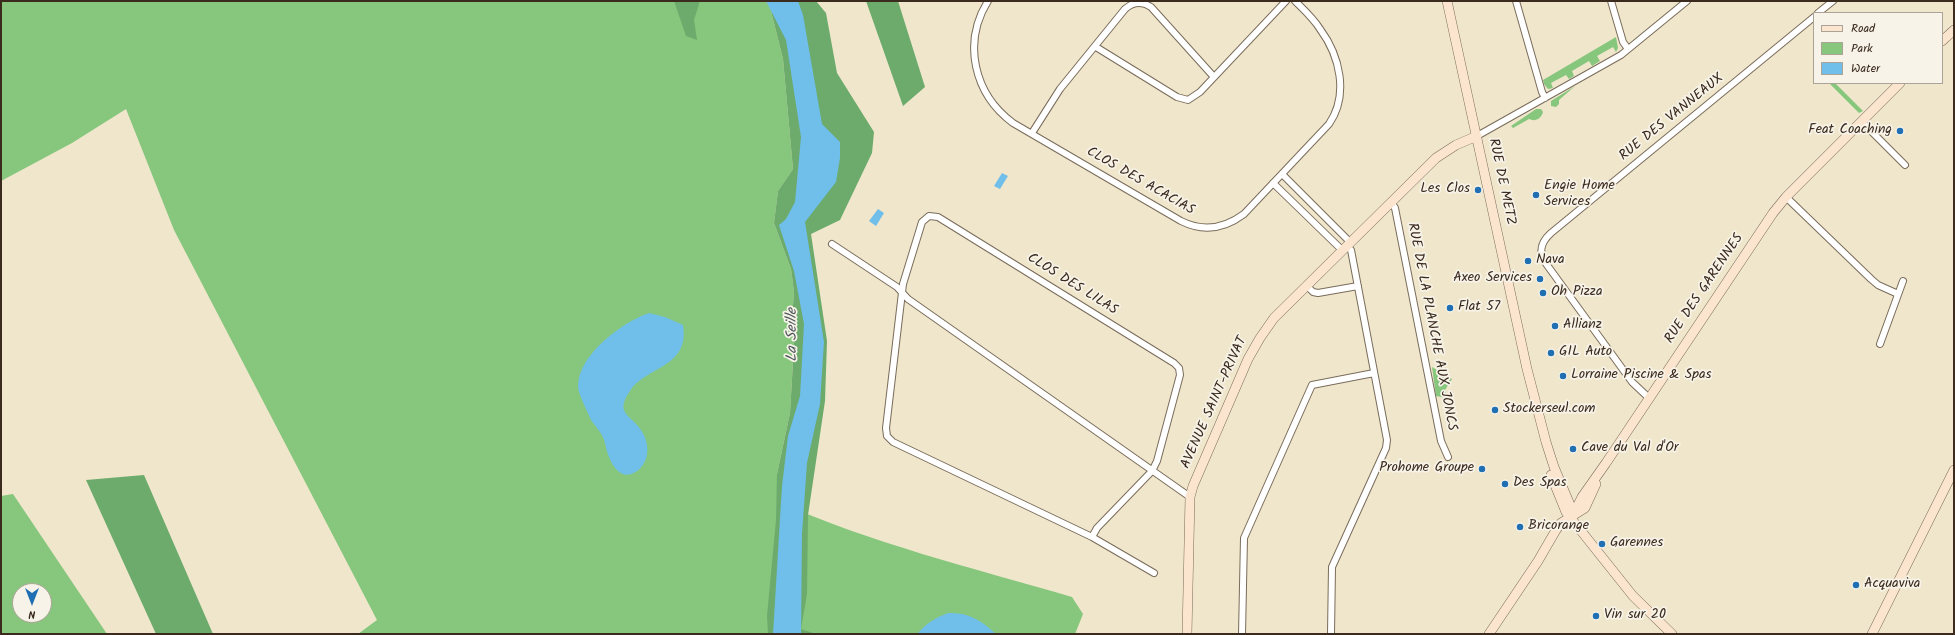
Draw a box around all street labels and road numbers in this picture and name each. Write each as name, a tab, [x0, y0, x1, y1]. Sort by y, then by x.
street label: RUE DES VANNEAUX	[1616, 71, 1728, 165]
street label: RUE DE METZ	[1484, 137, 1518, 227]
street label: CLOS DES ACACIAS	[1083, 144, 1197, 220]
street label: RUE DE LA PLANCHE AUX JONCS	[1403, 222, 1459, 432]
street label: RUE DES GARENNES	[1662, 231, 1748, 347]
street label: CLOS DES LILAS	[1024, 250, 1120, 320]
street label: AVENUE SAINT-PRIVAT	[1178, 334, 1252, 472]

